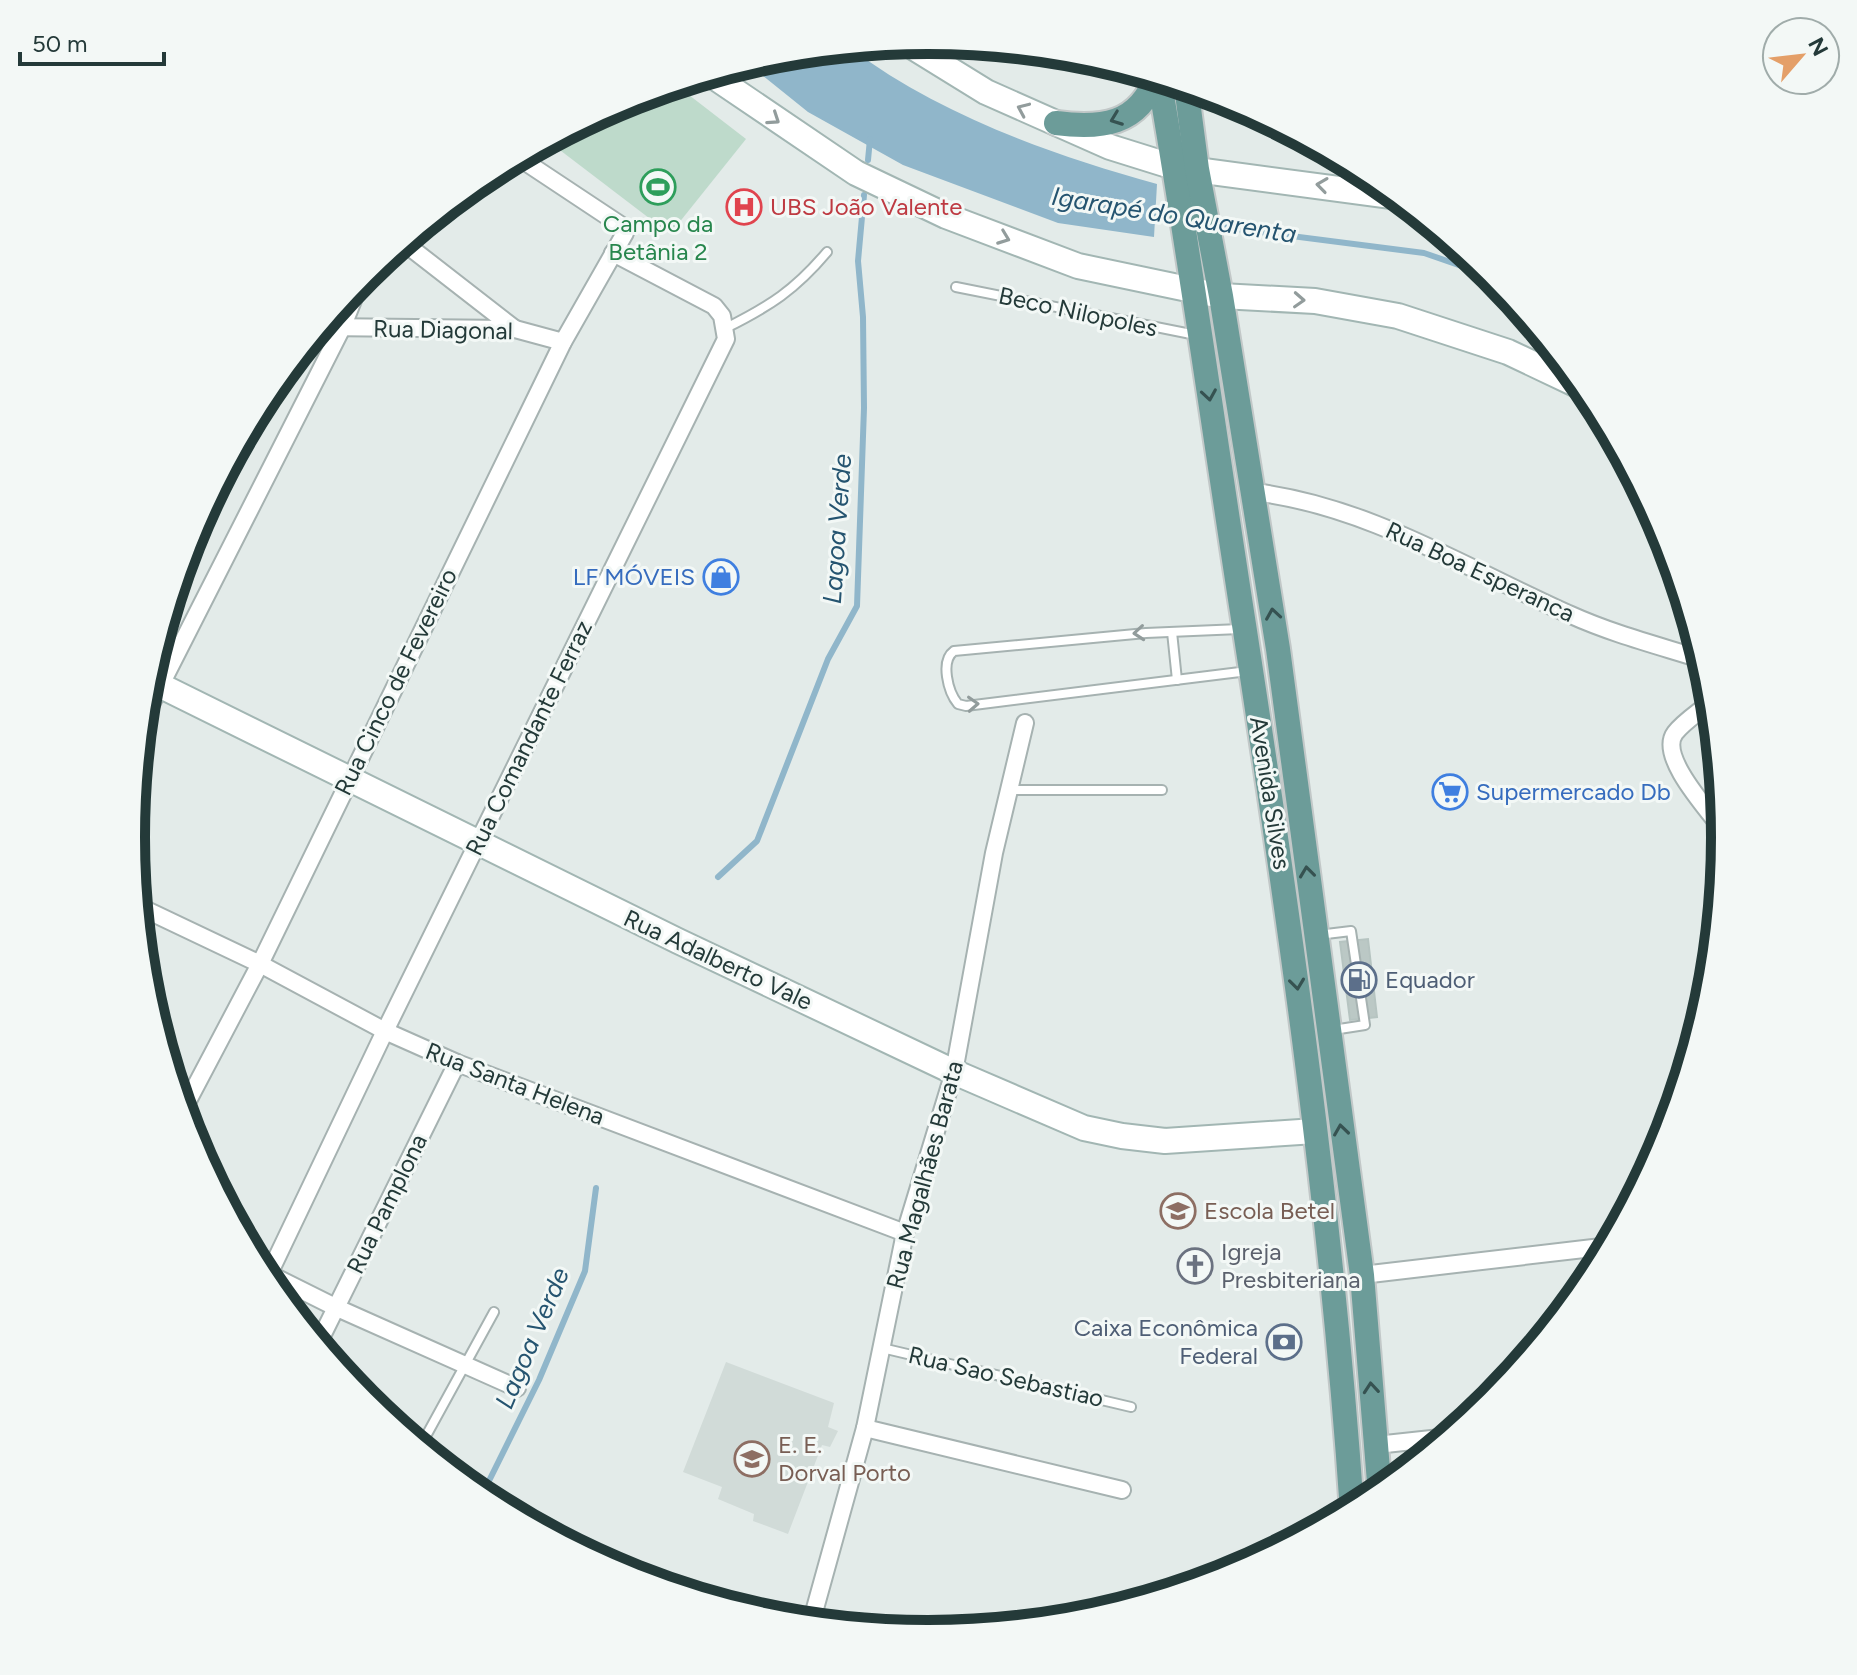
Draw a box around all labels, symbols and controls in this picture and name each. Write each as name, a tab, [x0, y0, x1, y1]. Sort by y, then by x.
scale bar	[20, 16, 164, 66]
north arrow	[1761, 16, 1841, 96]
text: 50 m	[32, 29, 88, 58]
text: N	[1802, 33, 1834, 61]
one-way arrow	[1017, 102, 1031, 118]
one-way arrow	[765, 109, 780, 124]
one-way arrow	[1110, 109, 1124, 126]
sports icon: Campo da Betânia 2	[639, 168, 677, 206]
one-way arrow	[1315, 177, 1328, 194]
water label: Igarapé do Quarenta	[1049, 180, 1299, 250]
hospital icon: UBS João Valente	[725, 188, 763, 226]
place label: UBS João Valente	[770, 192, 962, 221]
place label: Campo da Betânia 2	[603, 209, 713, 266]
one-way arrow	[996, 228, 1010, 245]
street label: Beco Nilopoles	[996, 281, 1160, 342]
one-way arrow	[1293, 291, 1306, 308]
street label: Rua Diagonal	[373, 314, 513, 345]
one-way arrow	[1200, 388, 1217, 402]
water label: Lagoa Verde	[816, 453, 858, 605]
street label: Rua Boa Esperanca	[1381, 515, 1579, 628]
shop icon: LF MÓVEIS	[702, 558, 740, 596]
place label: LF MÓVEIS	[573, 562, 695, 591]
street label: Rua Cinco de Fevereiro	[328, 564, 463, 800]
one-way arrow	[1265, 608, 1282, 621]
street label: Rua Comandante Ferraz	[459, 616, 598, 860]
one-way arrow	[1132, 625, 1145, 642]
one-way arrow	[967, 695, 980, 712]
street label: Avenida Silves	[1244, 714, 1297, 872]
supermarket icon: Supermercado Db	[1431, 773, 1469, 811]
place label: Supermercado Db	[1476, 777, 1671, 806]
one-way arrow	[1299, 865, 1316, 879]
street label: Rua Adalberto Vale	[619, 903, 817, 1016]
fuel station icon: Equador	[1340, 961, 1378, 999]
place label: Equador	[1385, 965, 1475, 994]
one-way arrow	[1288, 977, 1305, 991]
street label: Rua Santa Helena	[422, 1036, 609, 1131]
street label: Rua Magalhães Barata	[880, 1058, 969, 1292]
one-way arrow	[1333, 1123, 1350, 1137]
street label: Rua Pamplona	[340, 1129, 433, 1278]
school or university icon: Escola Betel	[1159, 1192, 1197, 1230]
place label: Escola Betel	[1204, 1196, 1335, 1225]
place label: Igreja Presbiteriana	[1221, 1237, 1361, 1294]
church icon: Igreja Presbiteriana	[1176, 1247, 1214, 1285]
water label: Lagoa Verde	[488, 1263, 576, 1413]
place label: Caixa Econômica Federal	[1074, 1313, 1258, 1370]
bank icon: Caixa Econômica Federal	[1265, 1323, 1303, 1361]
street label: Rua Sao Sebastiao	[906, 1340, 1107, 1413]
one-way arrow	[1363, 1381, 1380, 1394]
place label: E. E. Dorval Porto	[778, 1430, 911, 1487]
school or university icon: E. E. Dorval Porto	[733, 1440, 771, 1478]

